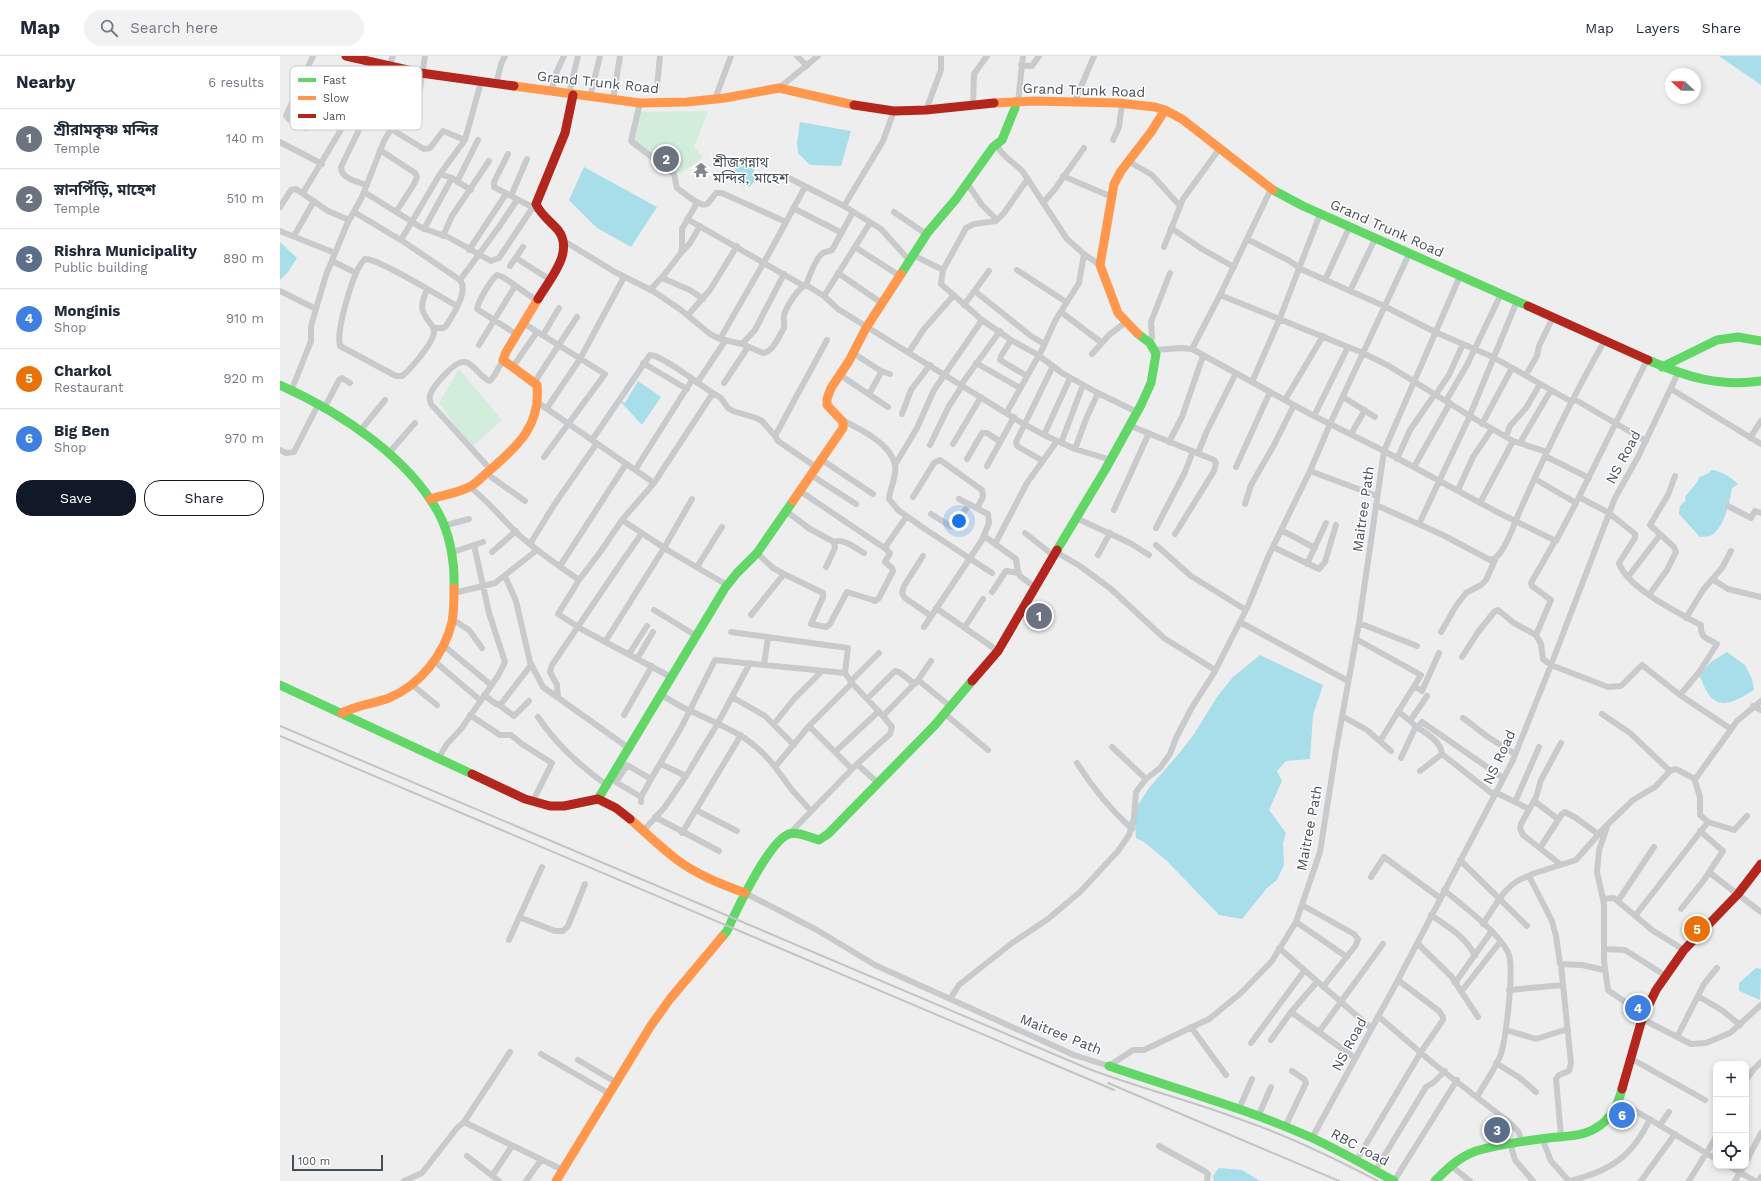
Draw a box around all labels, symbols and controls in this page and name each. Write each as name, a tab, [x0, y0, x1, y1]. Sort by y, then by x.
search box	[84, 10, 364, 46]
text: Map	[20, 16, 60, 39]
icon: search	[98, 17, 120, 39]
text: Search here	[130, 19, 218, 37]
text: Map	[1585, 20, 1614, 36]
text: Layers	[1636, 20, 1680, 36]
text: Share	[1702, 20, 1741, 36]
legend	[290, 66, 422, 130]
street label: Grand Trunk Road	[536, 68, 660, 96]
north arrow	[1665, 68, 1701, 104]
text: Nearby	[16, 72, 75, 92]
text: Fast	[323, 74, 346, 87]
text: 6 results	[208, 75, 264, 90]
street label: Grand Trunk Road	[1023, 80, 1145, 100]
text: Slow	[323, 92, 349, 105]
text: Jam	[323, 110, 346, 123]
text: শ্রীরামকৃষ্ণ মন্দির	[54, 121, 158, 139]
text: 1	[26, 131, 32, 146]
text: 140 m	[226, 131, 264, 146]
text: Temple	[54, 141, 100, 156]
pin: 2	[653, 144, 679, 174]
place label: শ্রীজগন্নাথ মন্দির, মাহেশ	[712, 154, 789, 186]
temple icon: শ্রীজগন্নাথ মন্দির, মাহেশ	[692, 161, 710, 179]
text: স্নানপিঁড়ি, মাহেশ	[54, 181, 156, 199]
text: 2	[25, 191, 33, 206]
text: 510 m	[226, 191, 264, 206]
street label: Grand Trunk Road	[1328, 196, 1446, 260]
text: Temple	[54, 201, 100, 216]
text: Rishra Municipality	[54, 242, 197, 260]
text: 3	[25, 251, 33, 266]
text: 890 m	[223, 251, 264, 266]
text: Public building	[54, 260, 147, 275]
text: Monginis	[54, 302, 120, 320]
text: 4	[25, 311, 33, 326]
text: 910 m	[226, 311, 264, 326]
text: Shop	[54, 320, 86, 335]
text: Charkol	[54, 362, 111, 380]
text: 5	[25, 371, 33, 386]
text: 920 m	[223, 371, 264, 386]
text: Restaurant	[54, 380, 124, 395]
text: Big Ben	[54, 422, 110, 440]
street label: NS Road	[1602, 428, 1644, 486]
text: 6	[25, 431, 33, 446]
text: 970 m	[224, 431, 264, 446]
text: Shop	[54, 440, 86, 455]
street label: Maitree Path	[1349, 465, 1377, 553]
button: Save	[16, 480, 136, 516]
button: Share	[144, 480, 264, 516]
your location	[949, 511, 969, 531]
pin: 1	[1026, 601, 1052, 631]
street label: NS Road	[1479, 727, 1519, 787]
street label: Maitree Path	[1293, 784, 1325, 872]
pin: 5	[1684, 914, 1710, 944]
pin: 4	[1625, 993, 1651, 1023]
street label: Maitree Path	[1018, 1010, 1104, 1058]
street label: NS Road	[1328, 1015, 1370, 1073]
map controls	[1713, 1061, 1749, 1169]
button: +	[1713, 1061, 1749, 1097]
button: −	[1713, 1097, 1749, 1133]
pin: 6	[1609, 1100, 1635, 1130]
pin: 3	[1484, 1115, 1510, 1145]
street label: RBC road	[1328, 1125, 1392, 1169]
button: locate	[1713, 1133, 1749, 1169]
scale bar	[292, 1153, 383, 1172]
text: 100 m	[298, 1155, 330, 1168]

